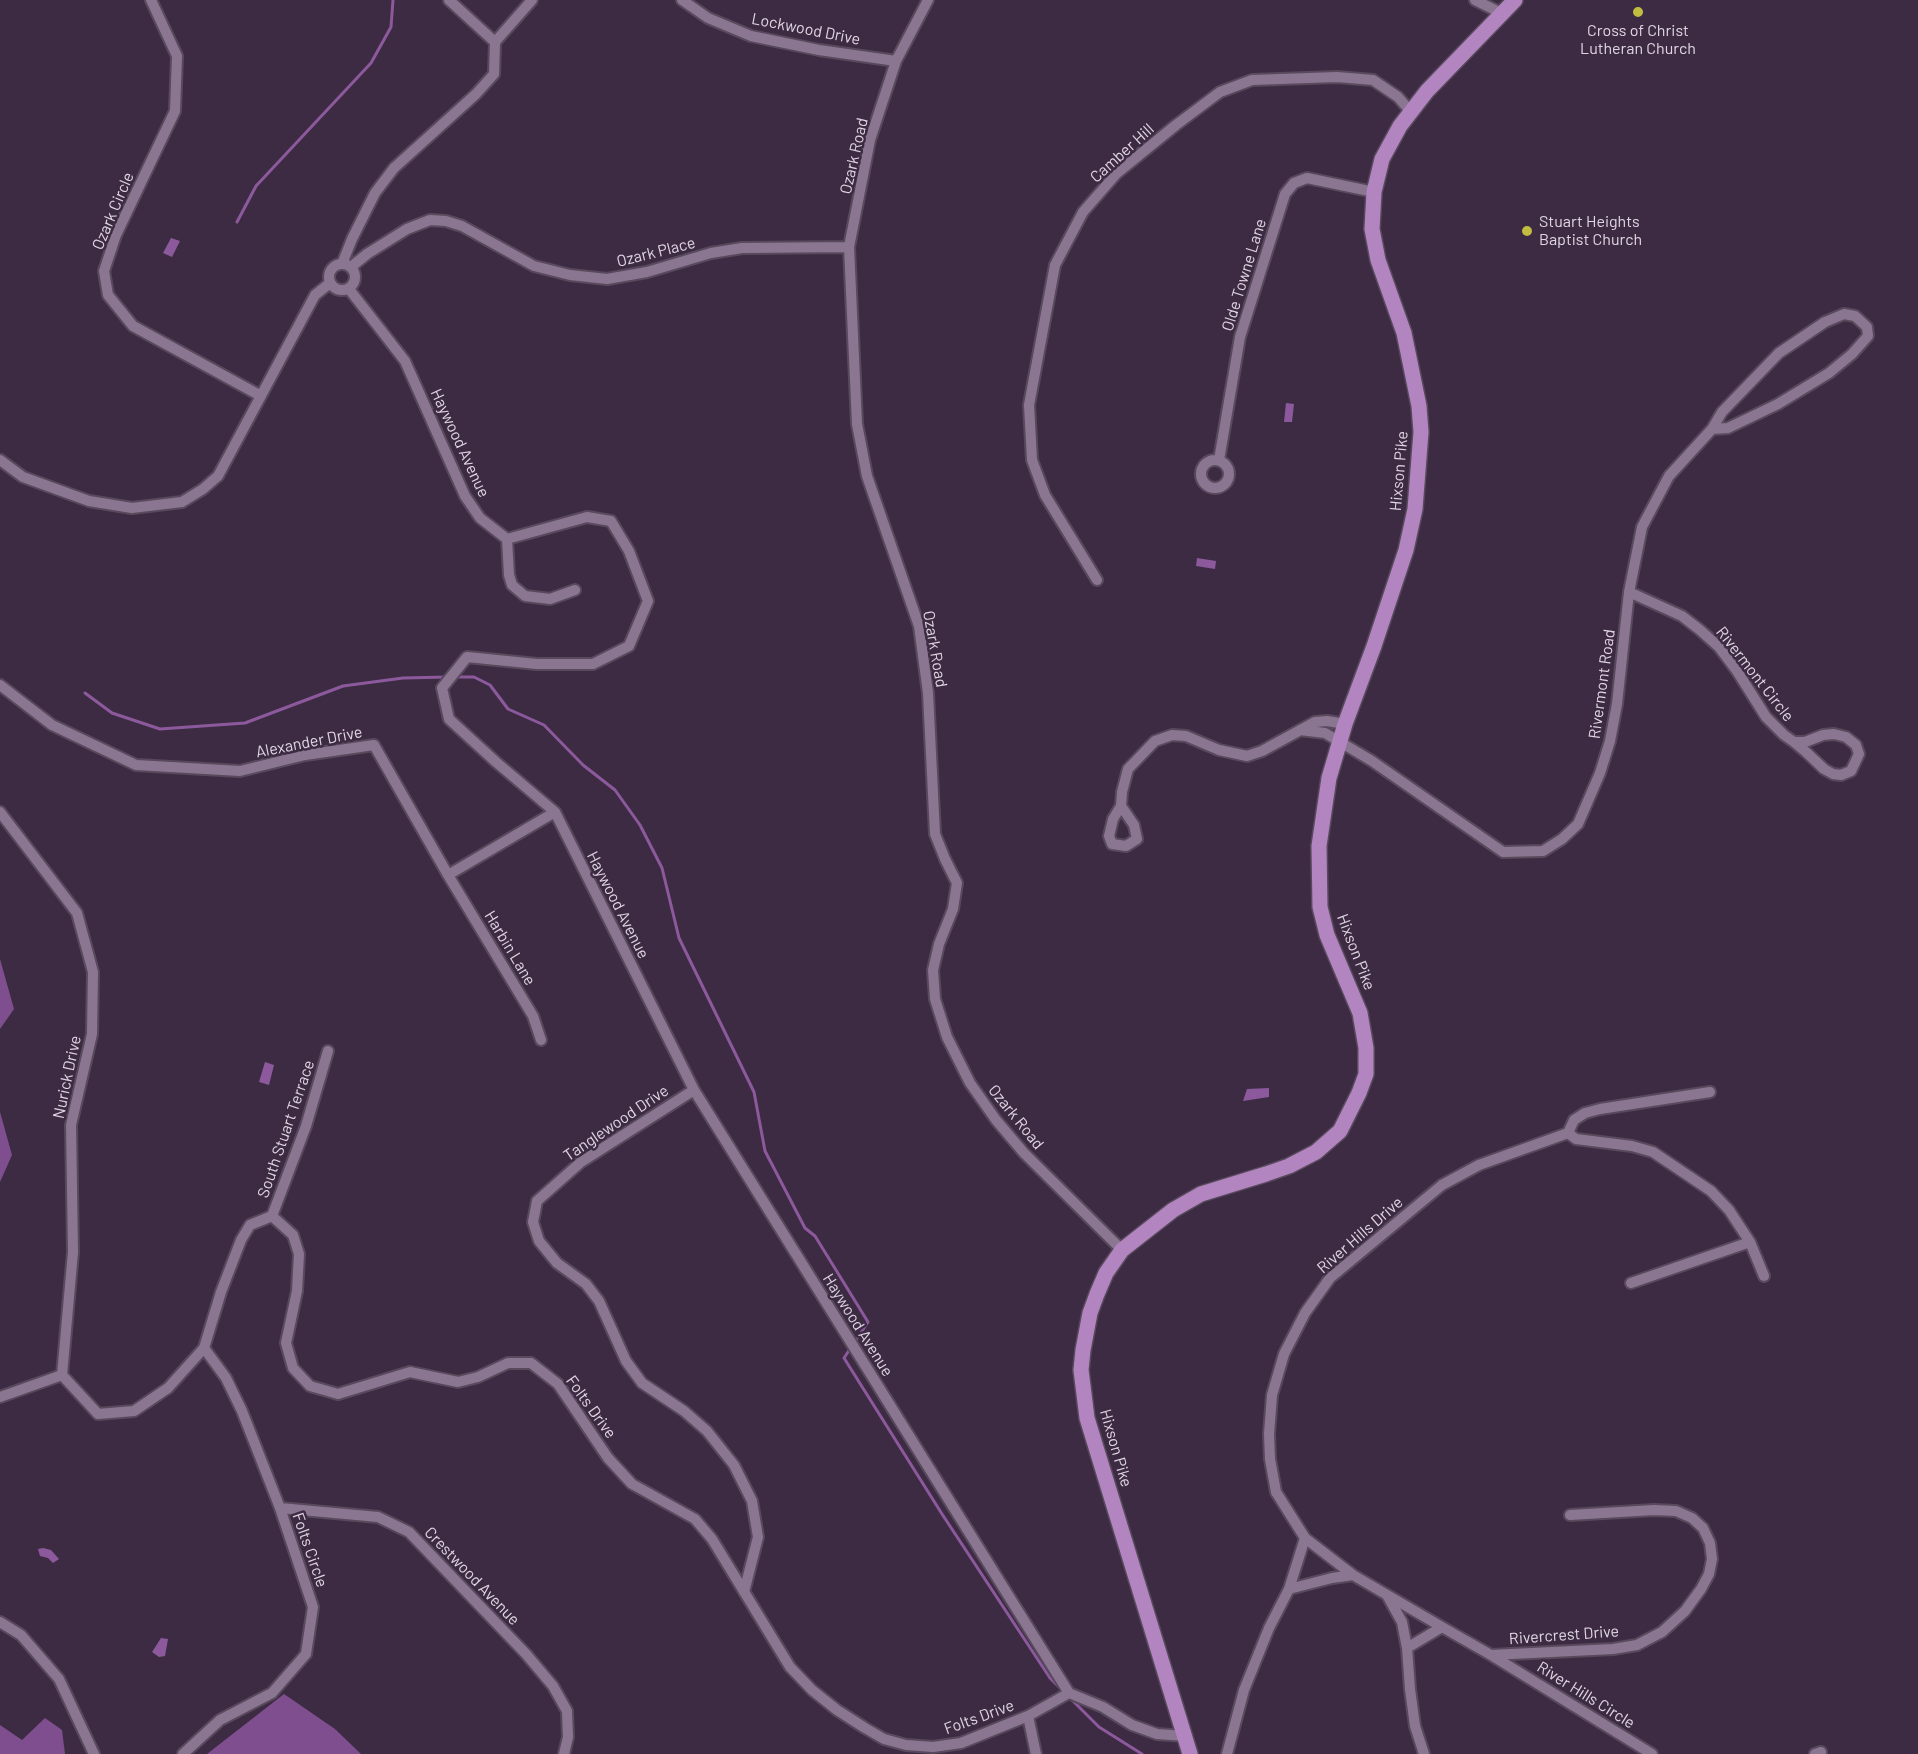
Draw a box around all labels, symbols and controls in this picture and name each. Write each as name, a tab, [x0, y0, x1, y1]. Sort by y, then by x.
marker: Cross of Christ Lutheran Church	[1631, 5, 1645, 19]
street label: Lockwood Drive	[750, 9, 862, 49]
place label: Cross of Christ Lutheran Church	[1580, 21, 1696, 59]
street label: Ozark Road	[836, 116, 872, 196]
street label: Camber Hill	[1086, 119, 1158, 187]
street label: Ozark Circle	[88, 169, 138, 253]
place label: Stuart Heights Baptist Church	[1539, 212, 1642, 250]
street label: Olde Towne Lane	[1218, 216, 1270, 334]
marker: Stuart Heights Baptist Church	[1520, 224, 1534, 238]
street label: Ozark Place	[615, 233, 697, 271]
street label: Haywood Avenue	[426, 386, 494, 500]
street label: Hixson Pike	[1386, 430, 1412, 512]
street label: Ozark Road	[919, 609, 951, 689]
street label: Rivermont Circle	[1712, 623, 1798, 725]
street label: Rivermont Road	[1585, 628, 1619, 740]
street label: Alexander Drive	[254, 722, 364, 762]
street label: Haywood Avenue	[583, 848, 653, 962]
street label: Harbin Lane	[480, 907, 540, 989]
street label: Hixson Pike	[1333, 911, 1379, 993]
street label: Nurick Drive	[49, 1034, 85, 1120]
street label: South Stuart Terrace	[253, 1058, 319, 1200]
street label: Tanglewood Drive	[560, 1081, 672, 1165]
street label: Ozark Road	[984, 1081, 1048, 1153]
street label: River Hills Drive	[1313, 1193, 1407, 1277]
street label: Haywood Avenue	[819, 1270, 897, 1380]
street label: Folts Drive	[562, 1372, 620, 1442]
street label: Hixson Pike	[1096, 1407, 1136, 1489]
street label: Folts Circle	[288, 1510, 332, 1590]
street label: Crestwood Avenue	[420, 1523, 524, 1629]
street label: Rivercrest Drive	[1508, 1622, 1620, 1648]
street label: River Hills Circle	[1534, 1657, 1638, 1733]
street label: Folts Drive	[941, 1695, 1017, 1739]

